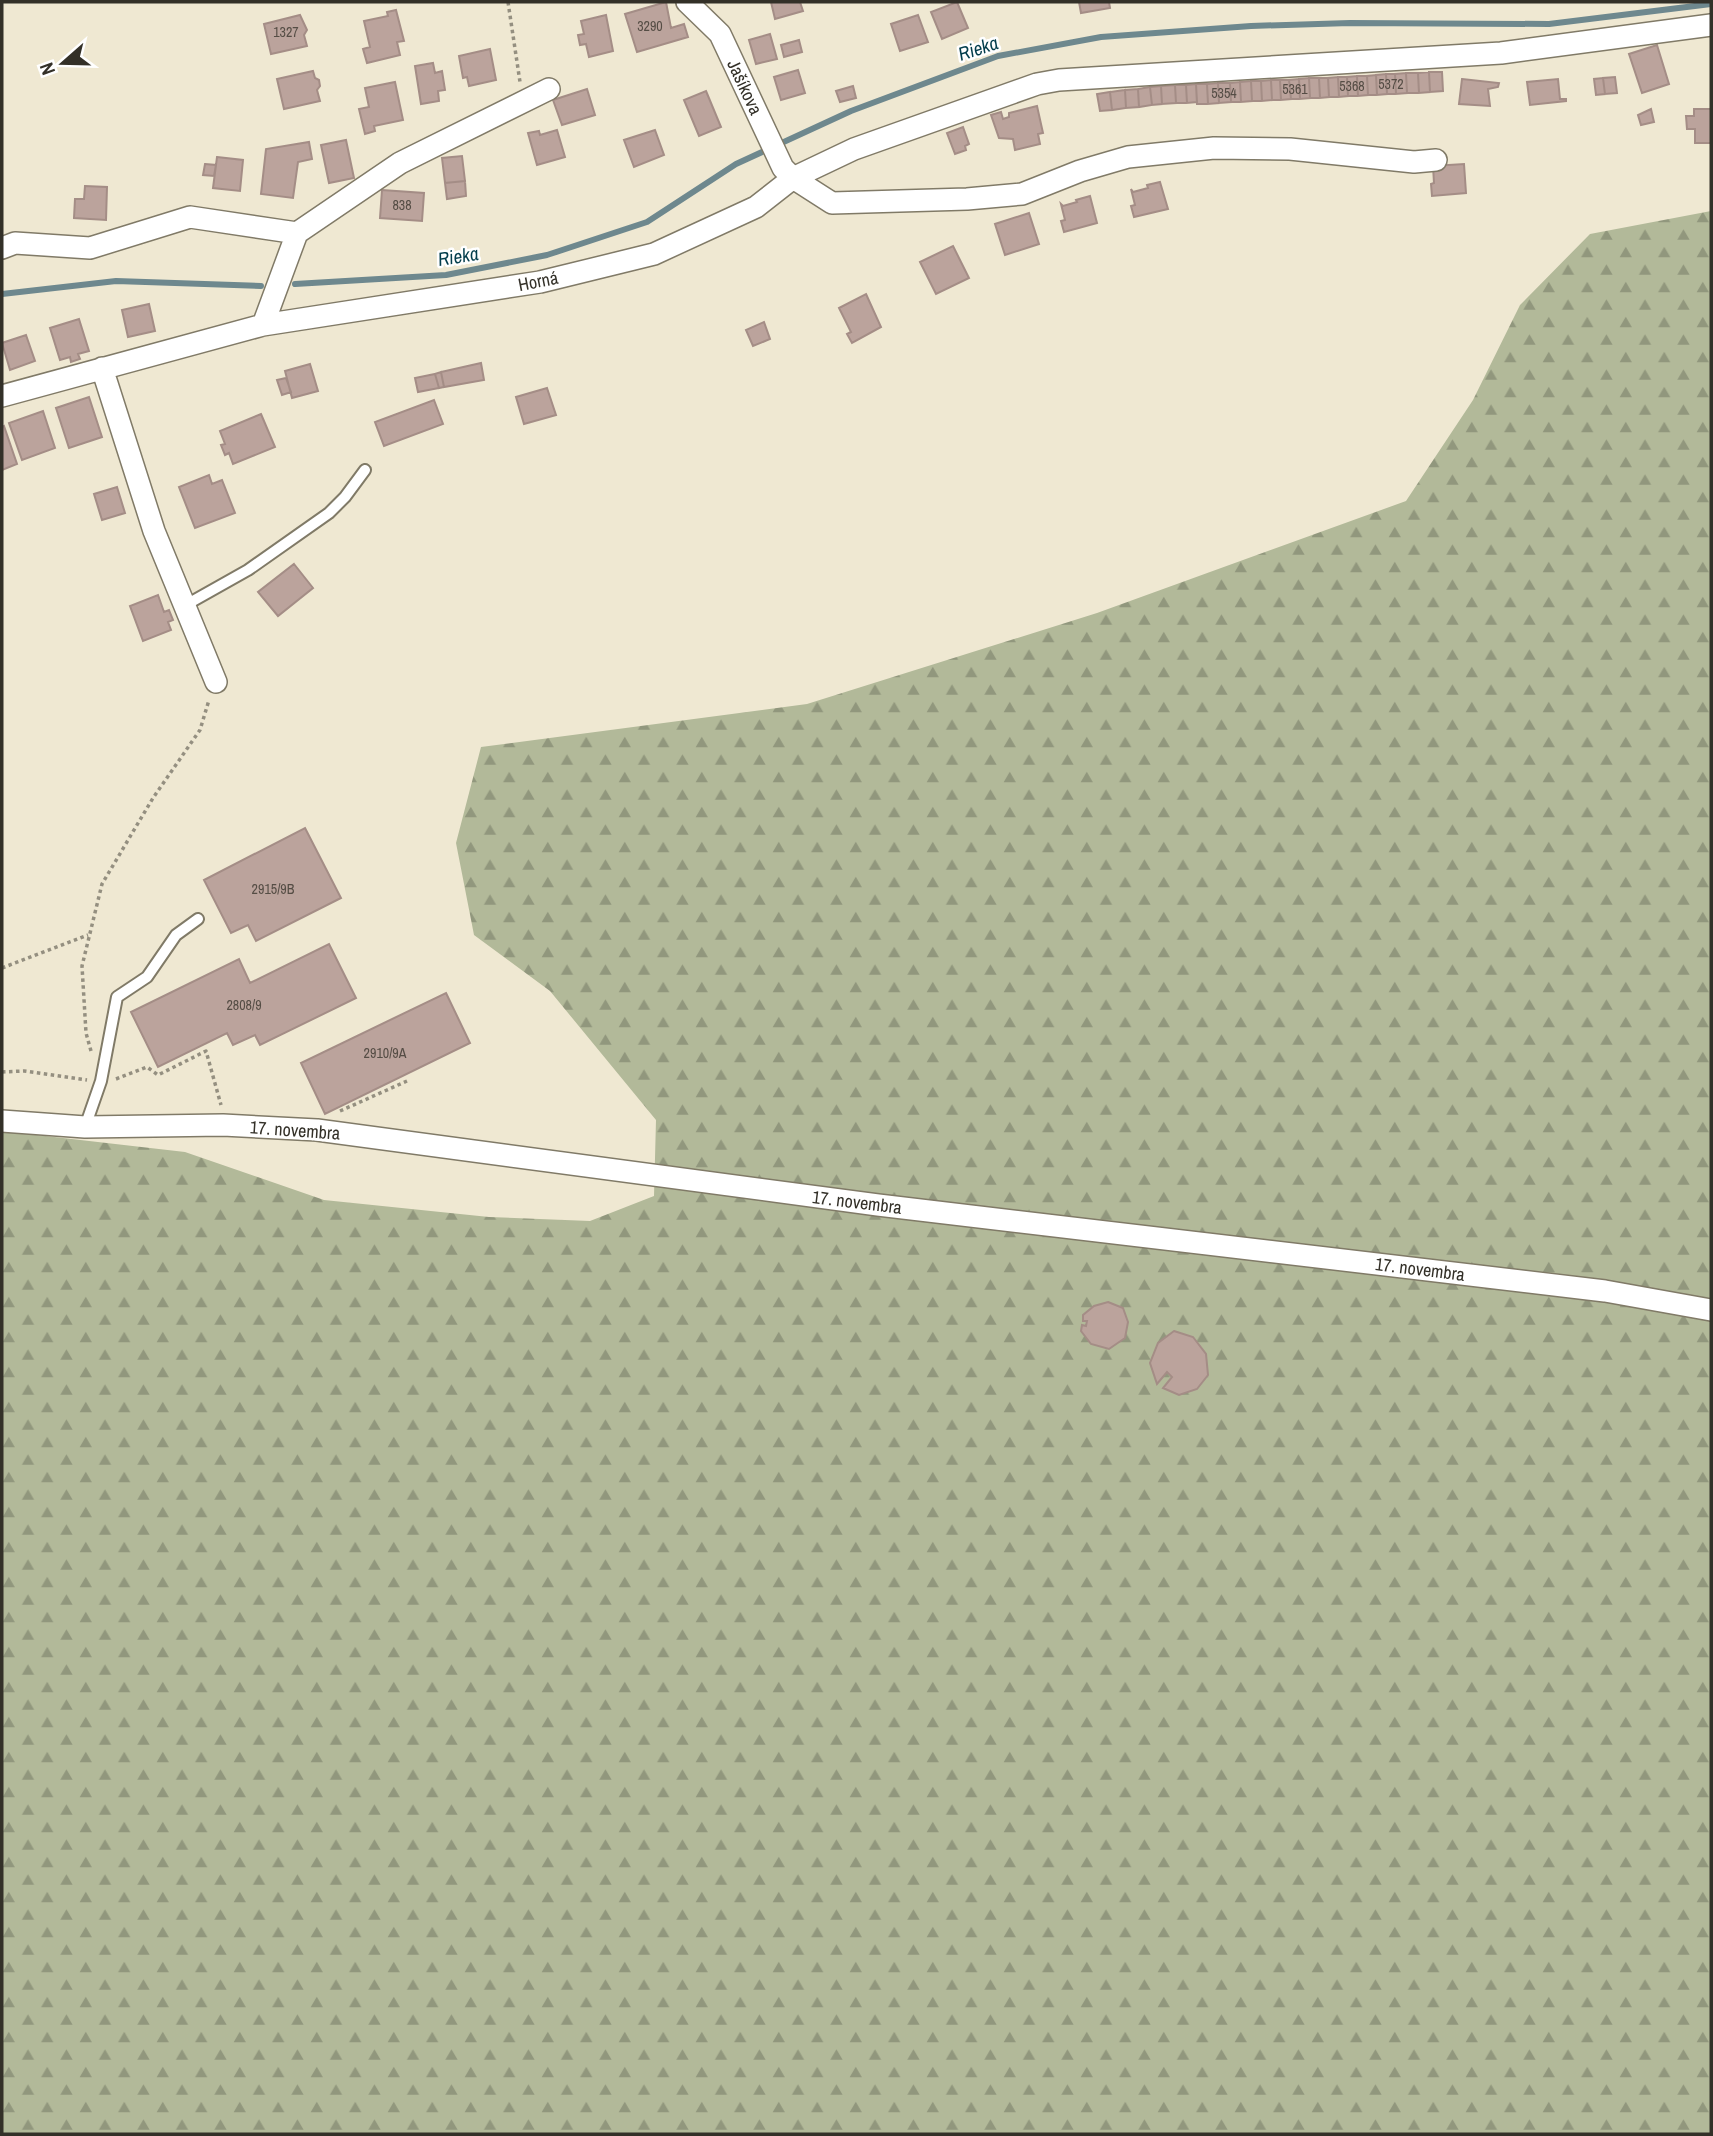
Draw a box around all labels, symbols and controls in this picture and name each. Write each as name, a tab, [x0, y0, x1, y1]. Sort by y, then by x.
house number: 3290	[637, 17, 663, 35]
house number: 1327	[273, 23, 299, 41]
north arrow	[28, 28, 98, 98]
water label: Rieka	[955, 29, 1002, 67]
street label: Jašíkova	[721, 55, 769, 119]
text: N	[33, 59, 61, 79]
house number: 5372	[1378, 75, 1404, 93]
house number: 5368	[1339, 77, 1365, 95]
house number: 5361	[1282, 80, 1308, 98]
house number: 5354	[1211, 84, 1237, 102]
house number: 838	[392, 196, 412, 214]
water label: Rieka	[436, 240, 480, 272]
street label: Horná	[516, 265, 560, 297]
house number: 2915/9B	[252, 880, 295, 898]
house number: 2808/9	[226, 996, 262, 1014]
house number: 2910/9A	[364, 1044, 407, 1062]
street label: 17. novembra	[249, 1114, 341, 1146]
street label: 17. novembra	[811, 1184, 903, 1220]
street label: 17. novembra	[1374, 1251, 1466, 1287]

